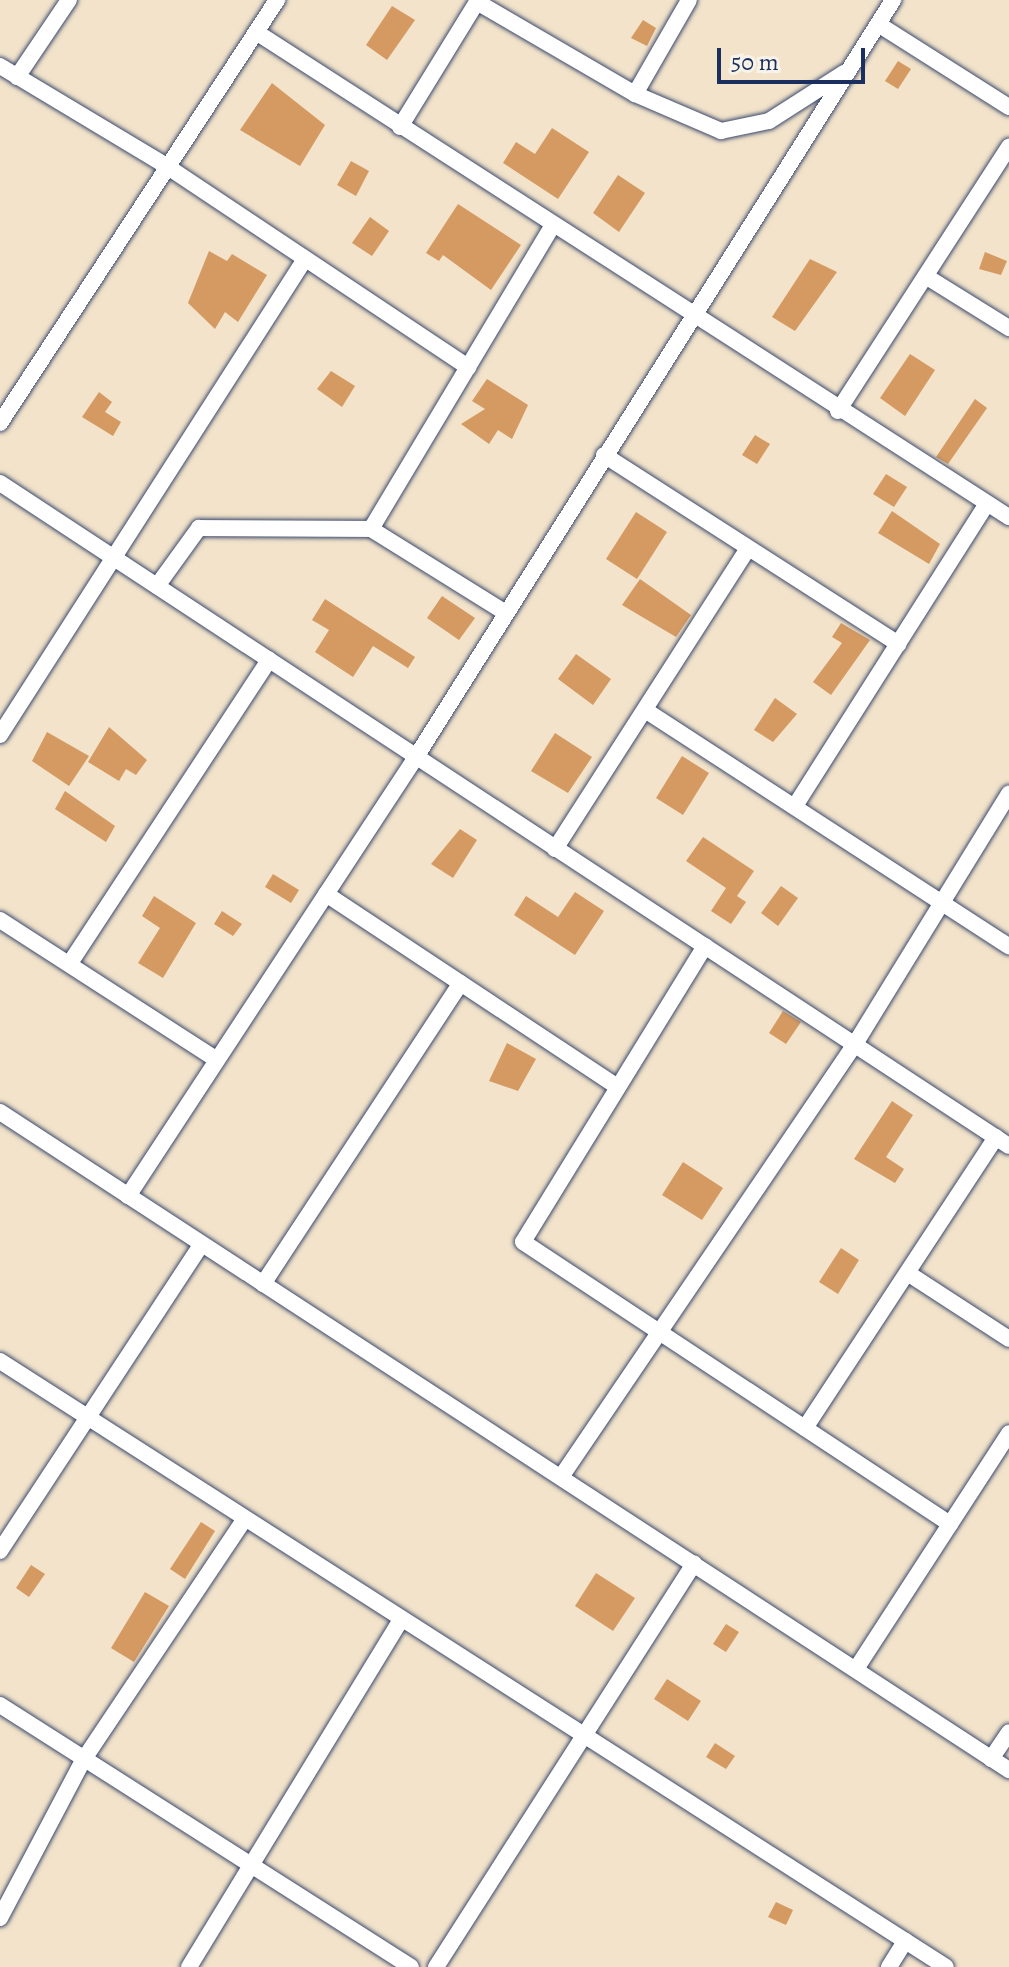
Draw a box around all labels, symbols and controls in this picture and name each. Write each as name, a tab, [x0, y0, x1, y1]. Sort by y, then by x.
scale bar	[721, 32, 869, 82]
text: 50 m	[731, 46, 779, 78]

